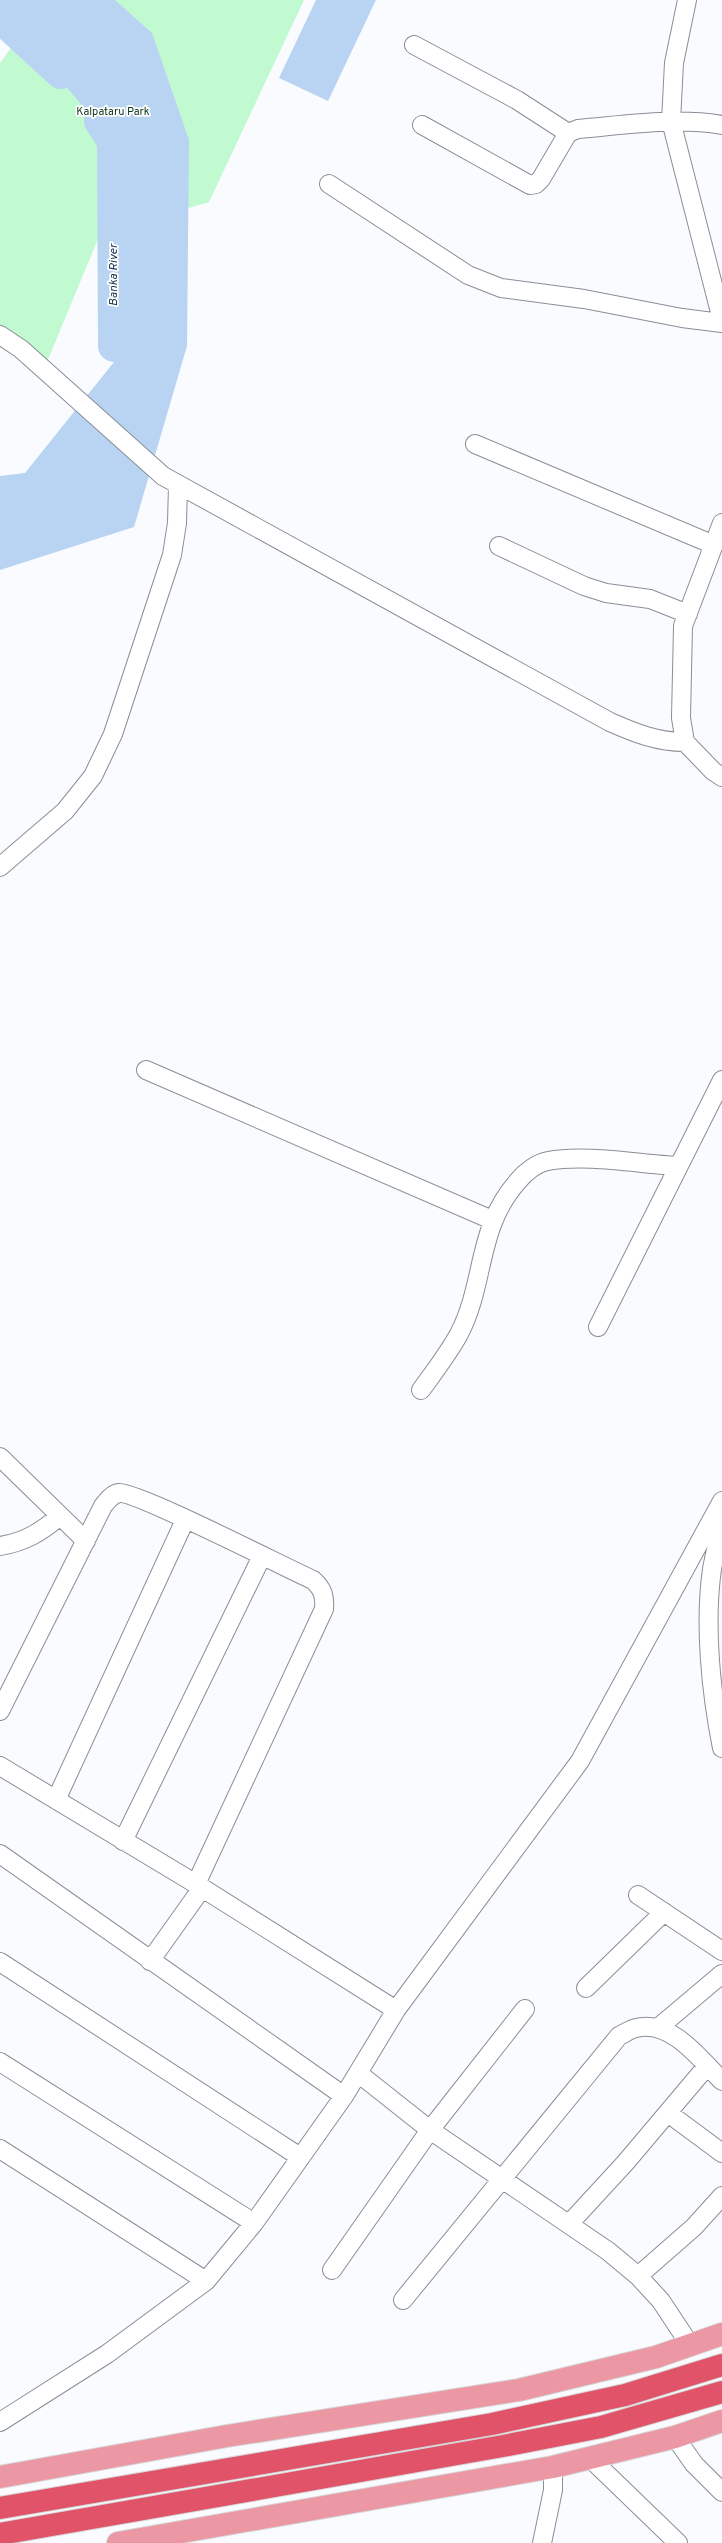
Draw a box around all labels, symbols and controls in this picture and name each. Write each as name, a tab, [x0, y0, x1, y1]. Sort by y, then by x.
park label: Kalpataru Park	[76, 105, 150, 119]
water label: Banka River	[106, 242, 122, 306]

